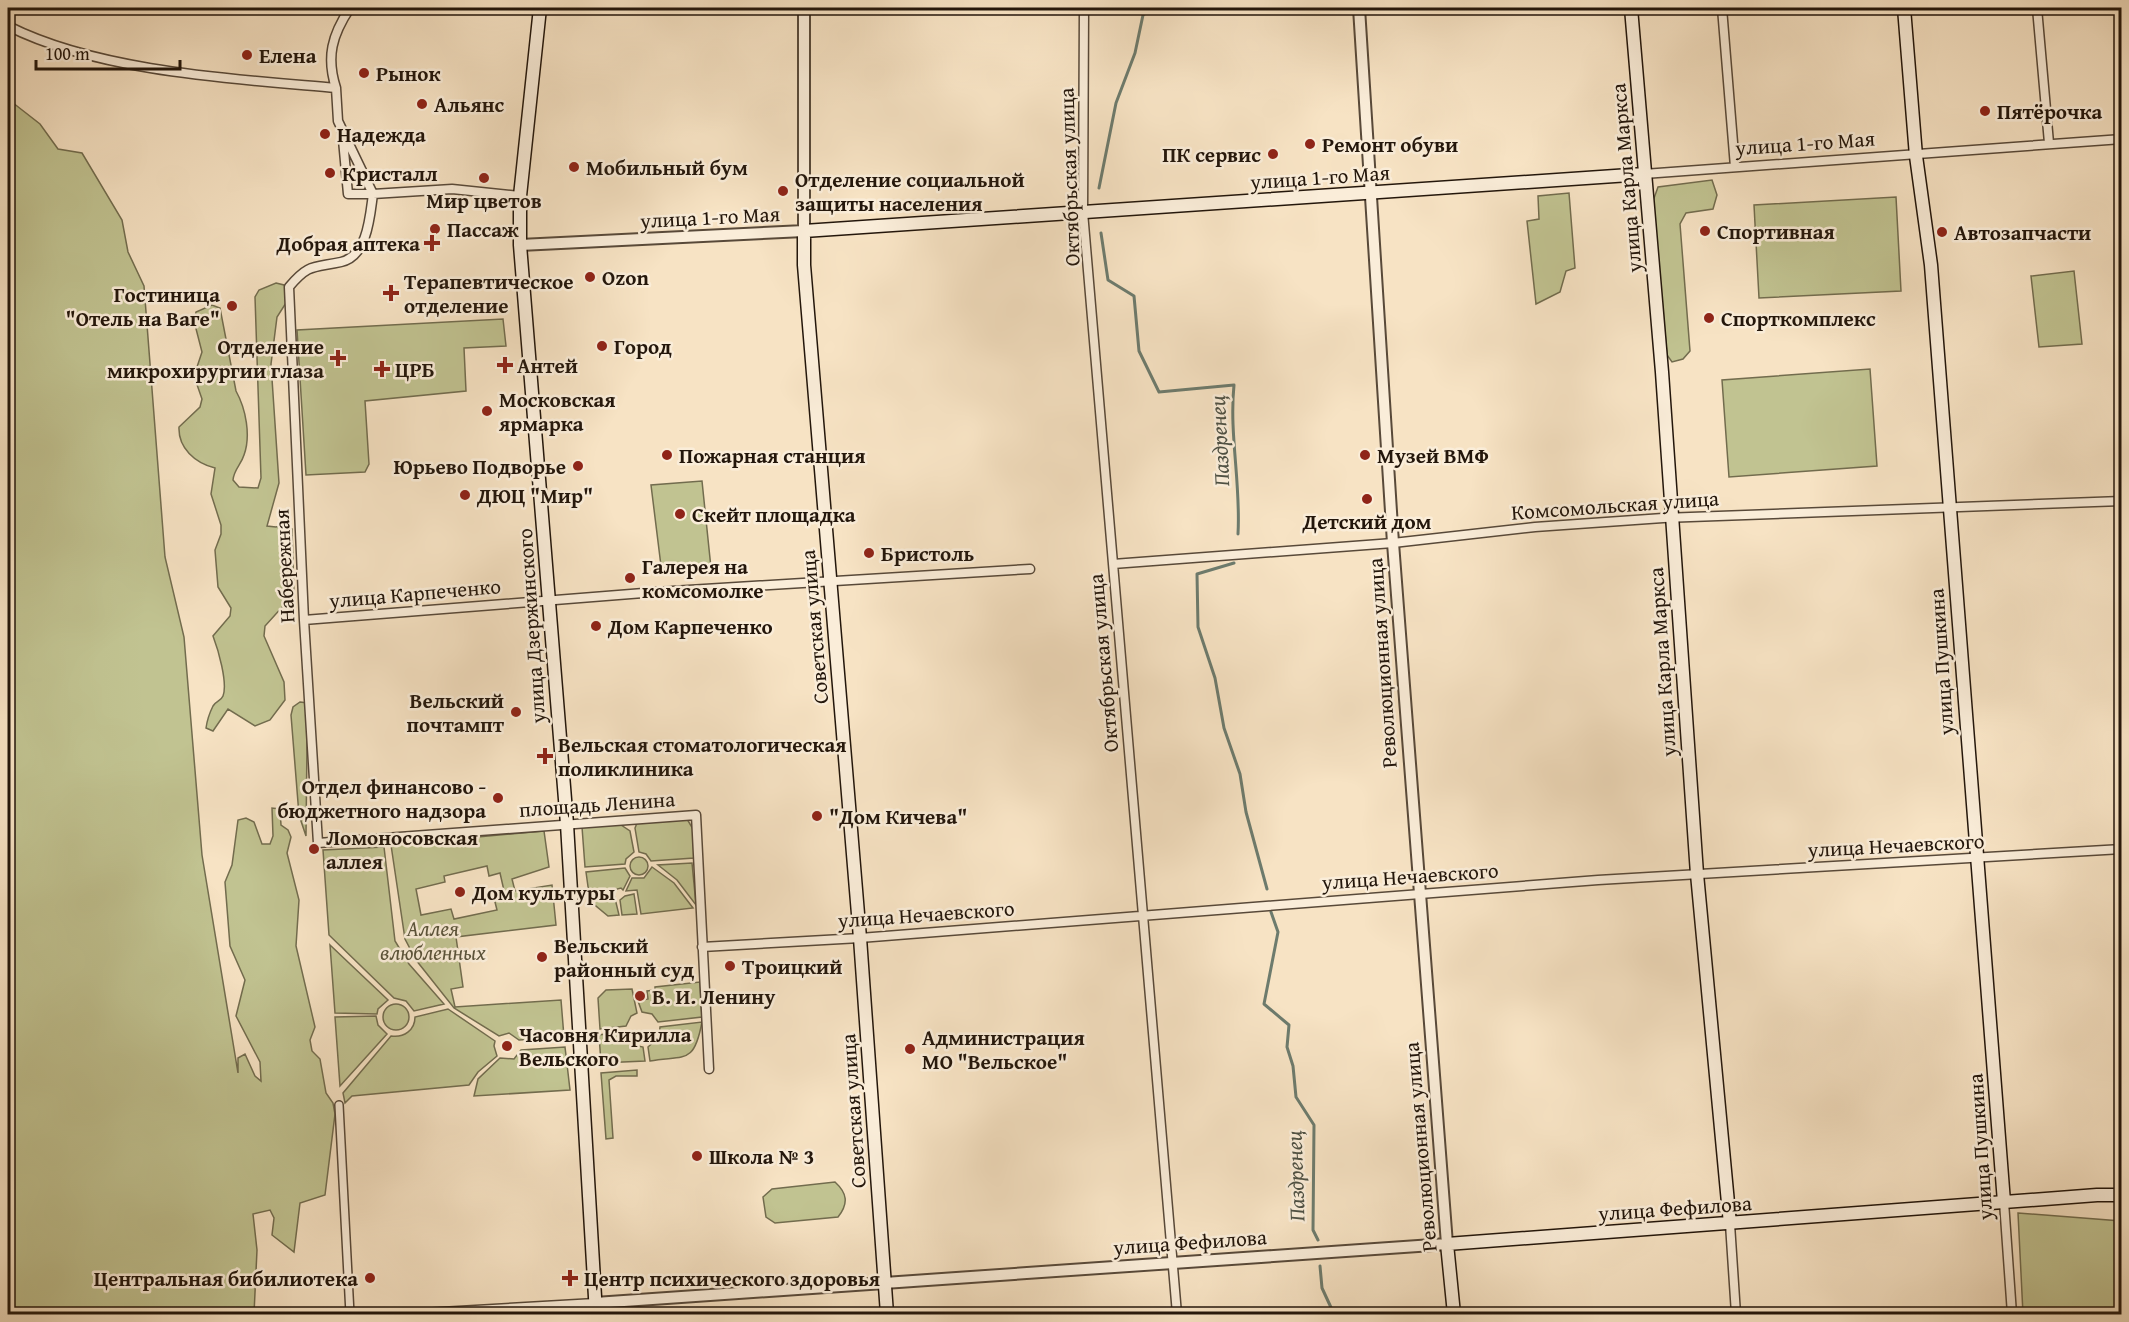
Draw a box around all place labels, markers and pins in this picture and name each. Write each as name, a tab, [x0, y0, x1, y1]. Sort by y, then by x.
place label: Елена	[259, 40, 317, 71]
marker: Елена	[240, 48, 254, 62]
place label: Рынок	[376, 58, 442, 89]
marker: Рынок	[357, 66, 371, 80]
place label: Альянс	[434, 89, 505, 120]
place label: Пятёрочка	[1997, 96, 2103, 127]
marker: Альянс	[415, 97, 429, 111]
marker: Пятёрочка	[1978, 104, 1992, 118]
place label: Надежда	[337, 119, 426, 150]
marker: Надежда	[318, 127, 332, 141]
place label: Ремонт обуви	[1322, 129, 1458, 160]
marker: Ремонт обуви	[1303, 137, 1317, 151]
place label: ПК сервис	[1162, 139, 1261, 170]
marker: ПК сервис	[1266, 147, 1280, 161]
place label: Мобильный бум	[586, 152, 748, 183]
place label: Кристалл	[342, 158, 437, 189]
marker: Мобильный бум	[567, 160, 581, 174]
place label: Отделение социальной защиты населения	[795, 164, 1025, 219]
marker: Кристалл	[323, 166, 337, 180]
marker: Мир цветов	[477, 171, 491, 185]
marker: Отделение социальной защиты населения	[776, 184, 790, 198]
place label: Мир цветов	[426, 185, 542, 216]
place label: Пассаж	[447, 214, 519, 245]
place label: Спортивная	[1717, 216, 1835, 247]
place label: Автозапчасти	[1954, 217, 2091, 248]
marker: Пассаж	[428, 222, 442, 236]
marker: Спортивная	[1698, 224, 1712, 238]
marker: Автозапчасти	[1935, 225, 1949, 239]
place label: Добрая аптека	[276, 228, 420, 259]
marker: Добрая аптека	[425, 236, 439, 250]
place label: Ozon	[602, 262, 649, 293]
place label: Терапевтическое отделение	[404, 266, 574, 321]
marker: Ozon	[583, 270, 597, 284]
place label: Гостиница "Отель на Ваге"	[66, 279, 220, 334]
marker: Терапевтическое отделение	[382, 284, 400, 302]
marker: Гостиница "Отель на Ваге"	[225, 299, 239, 313]
place label: Спорткомплекс	[1721, 303, 1876, 334]
marker: Спорткомплекс	[1702, 311, 1716, 325]
place label: Отделение микрохирургии глаза	[107, 331, 324, 386]
place label: Город	[614, 331, 672, 362]
marker: Город	[595, 339, 609, 353]
marker: Отделение микрохирургии глаза	[329, 349, 347, 367]
place label: Антей	[517, 350, 578, 381]
place label: ЦРБ	[395, 354, 435, 385]
marker: Антей	[498, 358, 512, 372]
marker: ЦРБ	[373, 360, 391, 378]
place label: Московская ярмарка	[498, 384, 616, 439]
marker: Московская ярмарка	[480, 404, 494, 418]
place label: Пожарная станция	[679, 440, 866, 471]
place label: Музей ВМФ	[1377, 440, 1489, 471]
marker: Пожарная станция	[660, 448, 674, 462]
marker: Музей ВМФ	[1358, 448, 1372, 462]
place label: Юрьево Подворье	[394, 451, 566, 482]
marker: Юрьево Подворье	[571, 459, 585, 473]
place label: ДЮЦ "Мир"	[476, 480, 593, 511]
marker: ДЮЦ "Мир"	[458, 488, 472, 502]
marker: Детский дом	[1360, 492, 1374, 506]
place label: Скейт площадка	[692, 499, 856, 530]
place label: Детский дом	[1302, 506, 1432, 537]
marker: Скейт площадка	[673, 507, 687, 521]
place label: Бристоль	[881, 538, 974, 569]
marker: Бристоль	[862, 546, 876, 560]
place label: Галерея на комсомолке	[642, 551, 764, 606]
marker: Галерея на комсомолке	[623, 571, 637, 585]
place label: Дом Карпеченко	[607, 611, 773, 642]
marker: Дом Карпеченко	[589, 619, 603, 633]
place label: Вельский почтампт	[406, 685, 505, 740]
marker: Вельский почтампт	[509, 705, 523, 719]
place label: Вельская стоматологическая поликлиника	[558, 729, 846, 784]
marker: Вельская стоматологическая поликлиника	[536, 747, 554, 765]
place label: Отдел финансово - бюджетного надзора	[277, 771, 486, 826]
marker: Отдел финансово - бюджетного надзора	[491, 791, 505, 805]
place label: "Дом Кичева"	[829, 801, 967, 832]
marker: "Дом Кичева"	[810, 809, 824, 823]
place label: Ломоносовская аллея	[326, 822, 478, 877]
marker: Ломоносовская аллея	[307, 842, 321, 856]
place label: Дом культуры	[471, 877, 615, 908]
marker: Дом культуры	[453, 885, 467, 899]
place label: Вельский районный суд	[554, 930, 695, 985]
marker: Вельский районный суд	[535, 950, 549, 964]
place label: Троицкий	[742, 951, 842, 982]
marker: Троицкий	[723, 959, 737, 973]
place label: В. И. Ленину	[652, 981, 775, 1012]
marker: В. И. Ленину	[633, 989, 647, 1003]
place label: Часовня Кирилла Вельского	[519, 1019, 692, 1074]
place label: Администрация МО "Вельское"	[922, 1022, 1085, 1077]
marker: Часовня Кирилла Вельского	[500, 1039, 514, 1053]
marker: Администрация МО "Вельское"	[903, 1042, 917, 1056]
place label: Школа № 3	[709, 1141, 814, 1172]
marker: Школа № 3	[690, 1149, 704, 1163]
place label: Центральная бибилиотека	[94, 1263, 358, 1294]
place label: Центр психического здоровья	[584, 1263, 880, 1294]
marker: Центр психического здоровья	[561, 1269, 579, 1287]
marker: Центральная бибилиотека	[363, 1271, 377, 1285]

